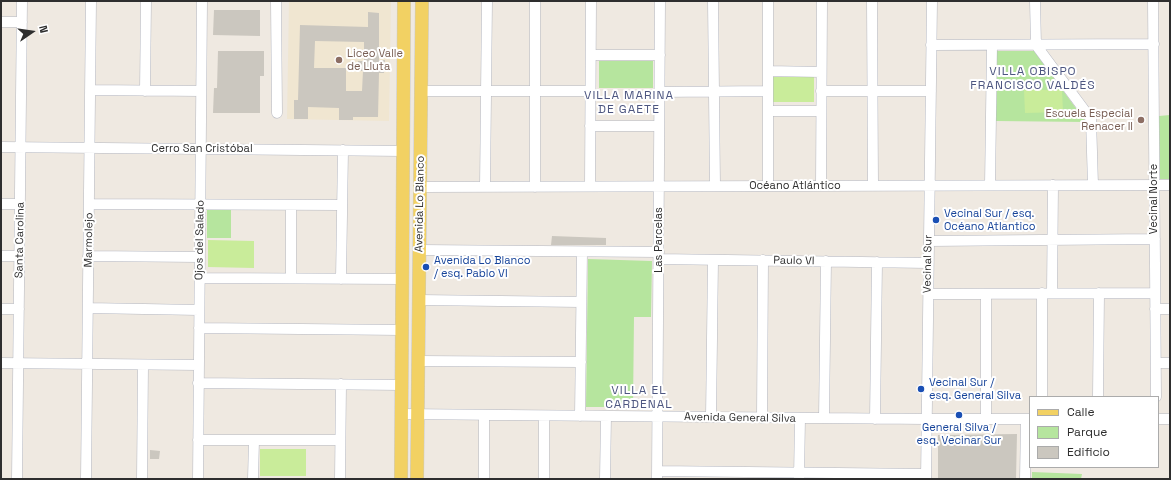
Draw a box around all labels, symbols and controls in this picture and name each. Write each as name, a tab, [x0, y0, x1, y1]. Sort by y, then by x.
north arrow	[12, 12, 52, 52]
text: N	[36, 24, 51, 34]
place label: Liceo Valle de Lluta	[347, 47, 403, 73]
marker: Liceo Valle de Lluta	[334, 55, 344, 65]
district label: VILLA OBISPO FRANCISCO VALDÉS	[970, 65, 1096, 93]
district label: VILLA MARINA DE GAETE	[584, 89, 674, 117]
place label: Escuela Especial Renacer II	[1045, 107, 1133, 133]
marker: Escuela Especial Renacer II	[1136, 115, 1146, 125]
street label: Cerro San Cristóbal	[151, 142, 253, 156]
street label: Avenida Lo Blanco	[413, 156, 427, 252]
street label: Vecinal Norte	[1147, 164, 1161, 234]
street label: Océano Atlántico	[749, 179, 841, 193]
street label: Ojos del Salado	[193, 200, 207, 280]
street label: Santa Carolina	[13, 202, 27, 278]
street label: Las Parcelas	[652, 207, 666, 273]
place label: Vecinal Sur / esq. Océano Atlantico	[944, 207, 1036, 233]
street label: Marmolejo	[82, 212, 96, 268]
marker: Vecinal Sur / esq. Océano Atlantico	[931, 215, 941, 225]
street label: Vecinal Sur	[921, 235, 935, 293]
place label: Avenida Lo Blanco / esq. Pablo VI	[434, 254, 531, 280]
street label: Paulo VI	[773, 254, 815, 268]
marker: Avenida Lo Blanco / esq. Pablo VI	[421, 262, 431, 272]
place label: Vecinal Sur / esq. General Silva	[929, 376, 1021, 402]
district label: VILLA EL CARDENAL	[605, 384, 673, 412]
marker: Vecinal Sur / esq. General Silva	[916, 384, 926, 394]
legend	[1029, 396, 1159, 468]
text: Calle	[1067, 404, 1095, 420]
street label: Avenida General Silva	[684, 410, 796, 426]
marker: General Silva / esq. Vecinar Sur	[954, 410, 964, 420]
place label: General Silva / esq. Vecinar Sur	[917, 421, 1001, 447]
text: Parque	[1067, 424, 1107, 440]
text: Edificio	[1067, 444, 1110, 460]

